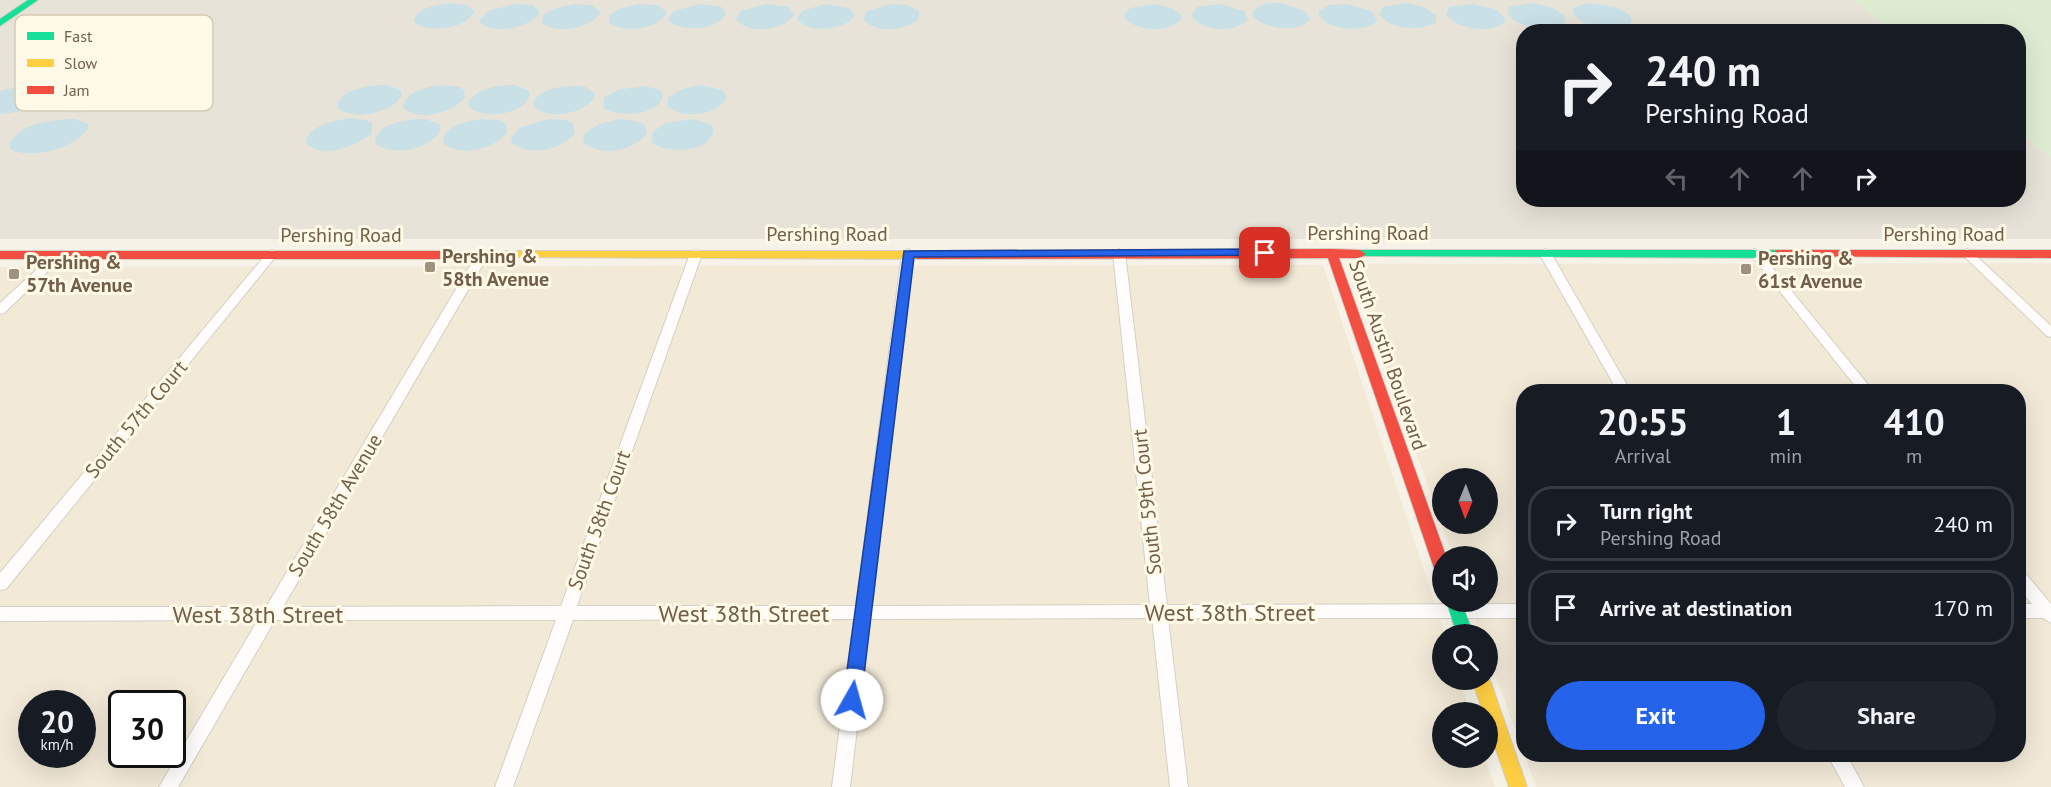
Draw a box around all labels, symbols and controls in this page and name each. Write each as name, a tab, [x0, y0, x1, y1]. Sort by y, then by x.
legend	[15, 15, 213, 111]
text: Fast	[64, 26, 93, 46]
text: 240 m	[1645, 43, 1761, 98]
icon: right	[1546, 48, 1624, 126]
text: Slow	[64, 53, 98, 73]
text: Jam	[63, 80, 90, 100]
text: Pershing Road	[1645, 96, 1809, 130]
icon: left	[1660, 162, 1693, 195]
icon: ahead	[1723, 162, 1756, 195]
icon: ahead	[1786, 162, 1819, 195]
icon: right	[1849, 162, 1882, 195]
street label: Pershing Road	[1307, 220, 1429, 246]
street label: Pershing Road	[766, 221, 888, 247]
street label: Pershing Road	[1883, 221, 2005, 247]
street label: Pershing Road	[280, 222, 402, 248]
pin	[1239, 227, 1290, 278]
icon: arrive	[1248, 236, 1281, 269]
place label: Pershing & 58th Avenue	[442, 243, 549, 292]
place label: Pershing & 61st Avenue	[1758, 245, 1863, 294]
place label: Pershing & 57th Avenue	[26, 249, 133, 298]
street label: South Austin Boulevard	[1343, 256, 1433, 454]
marker: Pershing & 58th Avenue	[423, 260, 437, 274]
marker: Pershing & 61st Avenue	[1739, 262, 1753, 276]
marker: Pershing & 57th Avenue	[7, 267, 21, 281]
street label: South 57th Court	[79, 355, 193, 483]
text: 20:55	[1597, 398, 1689, 445]
text: 1	[1776, 398, 1796, 445]
text: 410	[1884, 398, 1945, 445]
street label: South 59th Court	[1126, 428, 1168, 576]
street label: South 58th Avenue	[282, 429, 388, 581]
text: Arrival	[1615, 443, 1671, 469]
text: min	[1770, 443, 1802, 469]
text: m	[1906, 443, 1922, 469]
street label: South 58th Court	[562, 447, 636, 593]
north arrow	[1432, 468, 1498, 534]
map controls	[1432, 468, 1498, 768]
text: Turn right	[1600, 497, 1692, 525]
icon: right	[1549, 507, 1582, 540]
text: 240 m	[1933, 510, 1993, 538]
text: Pershing Road	[1600, 525, 1722, 551]
button: sound	[1432, 546, 1498, 612]
icon: arrive	[1549, 591, 1582, 624]
text: Arrive at destination	[1600, 594, 1792, 622]
text: 170 m	[1933, 594, 1993, 622]
street label: West 38th Street	[1145, 597, 1315, 628]
street label: West 38th Street	[659, 598, 829, 629]
street label: West 38th Street	[173, 599, 343, 630]
button: search	[1432, 624, 1498, 690]
position arrow	[820, 668, 884, 732]
button: Exit	[1546, 681, 1765, 750]
button: Share	[1777, 681, 1996, 750]
speed limit sign: 30	[108, 690, 186, 768]
text: 20	[40, 702, 74, 741]
button: layers	[1432, 702, 1498, 768]
text: km/h	[41, 735, 73, 754]

